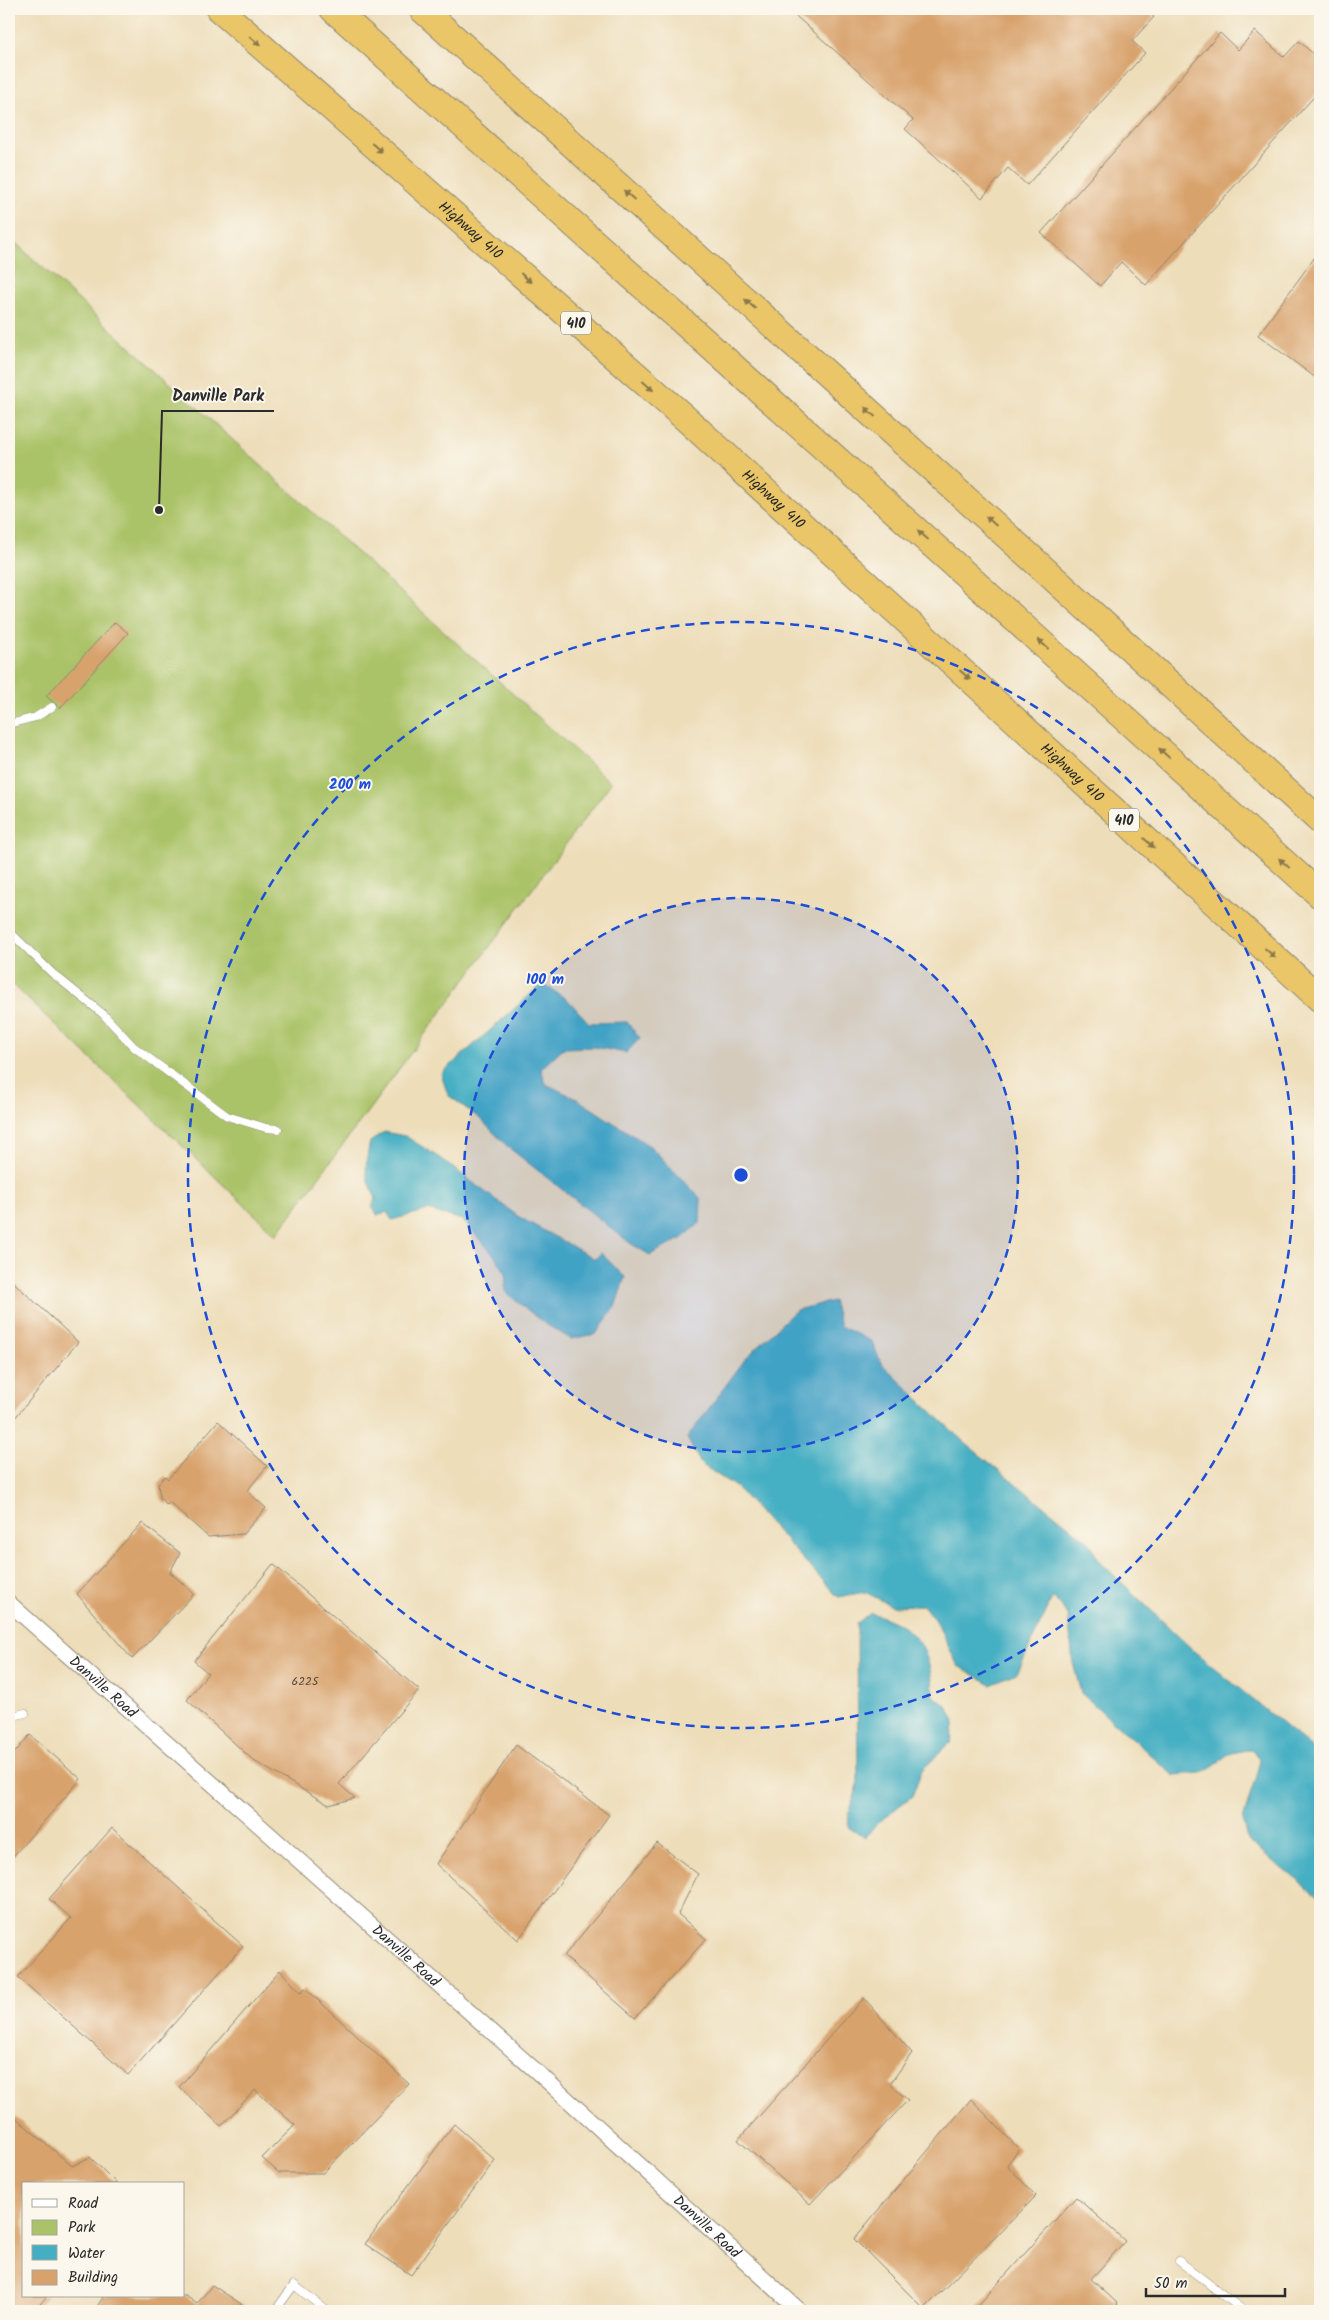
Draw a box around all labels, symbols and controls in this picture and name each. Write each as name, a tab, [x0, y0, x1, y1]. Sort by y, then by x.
one-way arrow	[249, 35, 261, 47]
one-way arrow	[371, 142, 383, 154]
one-way arrow	[623, 189, 635, 201]
street label: Highway 410	[432, 195, 508, 266]
one-way arrow	[519, 273, 532, 284]
one-way arrow	[744, 298, 756, 310]
road number: 410	[561, 312, 591, 334]
callout: Danville Park	[162, 380, 274, 411]
one-way arrow	[641, 380, 654, 391]
text: Danville Park	[172, 384, 265, 409]
one-way arrow	[864, 407, 877, 418]
street label: Highway 410	[735, 464, 811, 536]
one-way arrow	[986, 515, 998, 527]
one-way arrow	[916, 530, 929, 541]
one-way arrow	[1038, 638, 1050, 650]
one-way arrow	[958, 669, 971, 680]
street label: Highway 410	[1034, 737, 1109, 809]
one-way arrow	[1157, 748, 1170, 759]
text: 200 m	[329, 773, 371, 797]
road number: 410	[1109, 808, 1139, 832]
one-way arrow	[1143, 837, 1155, 849]
one-way arrow	[1278, 857, 1291, 868]
one-way arrow	[1263, 947, 1276, 958]
text: 100 m	[526, 968, 564, 992]
centre of rings	[732, 1166, 750, 1184]
street label: Danville Road	[63, 1650, 143, 1725]
house number: 6225	[291, 1672, 320, 1691]
street label: Danville Road	[366, 1919, 445, 1994]
legend	[22, 2182, 185, 2298]
street label: Danville Road	[667, 2190, 746, 2265]
text: Road	[68, 2192, 99, 2216]
text: Park	[68, 2216, 96, 2240]
text: Water	[68, 2242, 105, 2266]
scale bar	[1146, 2265, 1285, 2297]
text: Building	[68, 2266, 118, 2290]
text: 50 m	[1154, 2272, 1188, 2296]

